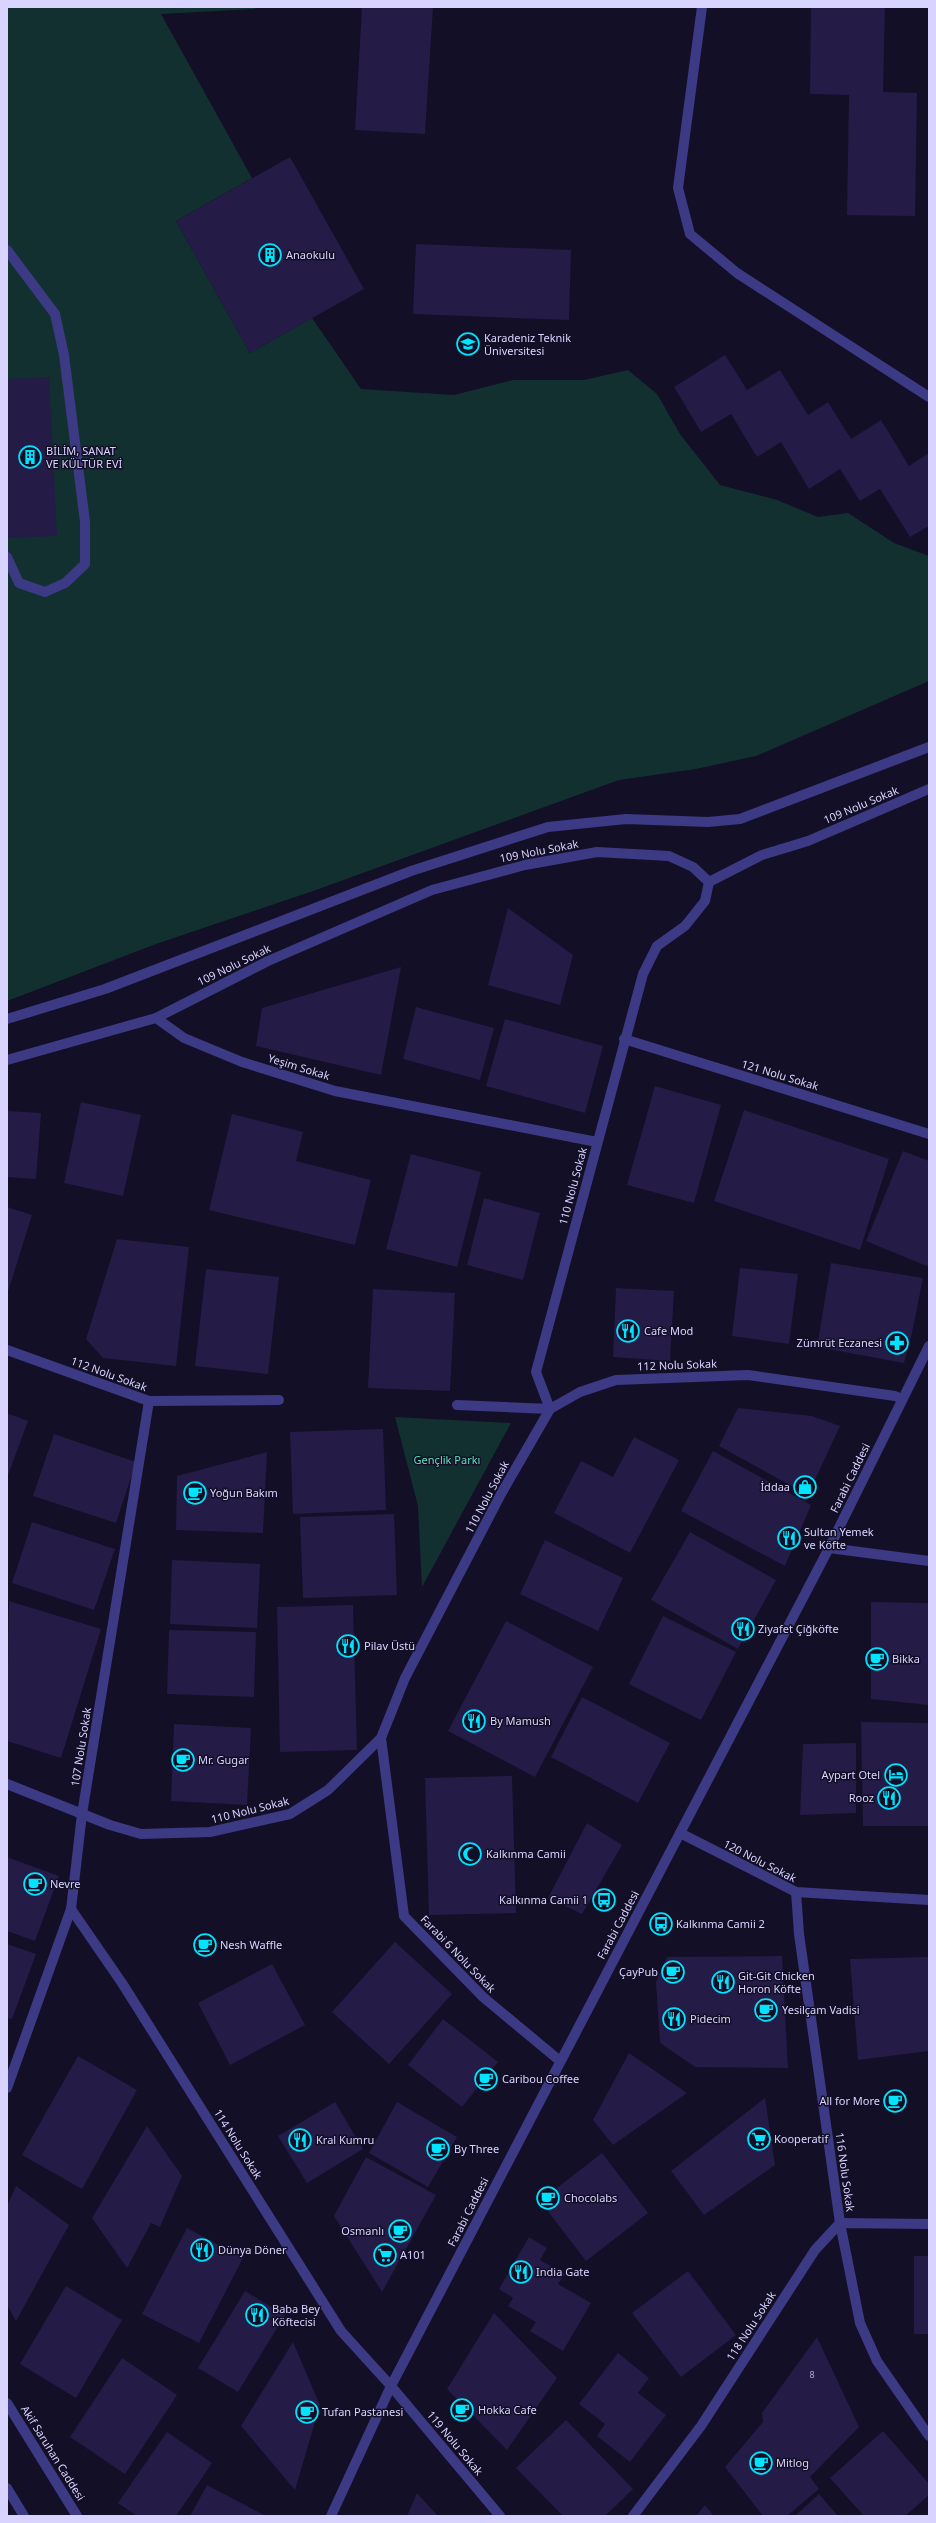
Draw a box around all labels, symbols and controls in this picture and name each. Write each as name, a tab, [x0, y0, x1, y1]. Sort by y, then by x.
building icon: Anaokulu	[257, 242, 283, 268]
place label: Anaokulu	[286, 247, 335, 262]
place label: Karadeniz Teknik Üniversitesi	[484, 330, 571, 358]
school or university icon: Karadeniz Teknik Üniversitesi	[455, 331, 481, 357]
place label: BİLİM, SANAT VE KÜLTÜR EVİ	[46, 443, 123, 471]
building icon: BİLİM, SANAT VE KÜLTÜR EVİ	[17, 444, 43, 470]
street label: 109 Nolu Sokak	[821, 782, 901, 827]
street label: 109 Nolu Sokak	[498, 836, 580, 865]
street label: 109 Nolu Sokak	[195, 940, 273, 989]
street label: Yeşim Sokak	[266, 1050, 332, 1083]
street label: 121 Nolu Sokak	[740, 1056, 821, 1093]
street label: 110 Nolu Sokak	[555, 1145, 590, 1226]
restaurant icon: Cafe Mod	[615, 1318, 641, 1344]
place label: Cafe Mod	[644, 1323, 693, 1338]
pharmacy icon: Zümrüt Eczanesi	[884, 1330, 910, 1356]
place label: Zümrüt Eczanesi	[797, 1335, 882, 1350]
street label: 112 Nolu Sokak	[69, 1353, 149, 1394]
street label: 112 Nolu Sokak	[637, 1356, 717, 1373]
street label: Farabi Caddesi	[826, 1440, 873, 1515]
park label: Gençlik Parkı	[414, 1452, 480, 1467]
street label: 110 Nolu Sokak	[461, 1458, 512, 1536]
shop icon: İddaa	[792, 1474, 818, 1500]
place label: İddaa	[760, 1479, 790, 1494]
cafe icon: Yoğun Bakım	[182, 1480, 208, 1506]
place label: Yoğun Bakım	[210, 1485, 278, 1500]
place label: Sultan Yemek ve Köfte	[804, 1524, 874, 1552]
restaurant icon: Sultan Yemek ve Köfte	[776, 1525, 802, 1551]
restaurant icon: Ziyafet Çiğköfte	[730, 1616, 756, 1642]
place label: Ziyafet Çiğköfte	[758, 1621, 839, 1636]
restaurant icon: Pilav Üstü	[335, 1633, 361, 1659]
place label: Pilav Üstü	[364, 1638, 415, 1653]
cafe icon: Bikka	[864, 1646, 890, 1672]
place label: Bikka	[892, 1651, 920, 1666]
street label: 107 Nolu Sokak	[67, 1706, 94, 1788]
restaurant icon: By Mamush	[461, 1708, 487, 1734]
place label: By Mamush	[490, 1713, 551, 1728]
cafe icon: Mr. Gugar	[170, 1747, 196, 1773]
place label: Mr. Gugar	[198, 1752, 249, 1767]
hotel icon: Aypart Otel	[883, 1762, 909, 1788]
place label: Aypart Otel	[821, 1767, 880, 1782]
restaurant icon: Rooz	[876, 1785, 902, 1811]
place label: Rooz	[849, 1790, 874, 1805]
street label: 110 Nolu Sokak	[209, 1793, 291, 1826]
street label: 120 Nolu Sokak	[721, 1836, 799, 1885]
mosque icon: Kalkınma Camii	[457, 1841, 483, 1867]
place label: Kalkınma Camii	[486, 1846, 566, 1861]
cafe icon: Nevre	[22, 1871, 48, 1897]
place label: Nevre	[50, 1876, 80, 1891]
bus stop icon: Kalkınma Camii 1	[591, 1887, 617, 1913]
street label: Farabi Caddesi	[593, 1888, 642, 1962]
place label: Kalkınma Camii 1	[499, 1892, 588, 1907]
bus stop icon: Kalkınma Camii 2	[648, 1911, 674, 1937]
street label: Farabi 6 Nolu Sokak	[417, 1912, 499, 1996]
place label: Kalkınma Camii 2	[676, 1916, 765, 1931]
cafe icon: Nesh Waffle	[192, 1932, 218, 1958]
place label: Nesh Waffle	[220, 1937, 282, 1952]
cafe icon: ÇayPub	[660, 1959, 686, 1985]
place label: ÇayPub	[619, 1964, 658, 1979]
place label: Git-Git Chicken Horon Köfte	[738, 1968, 815, 1996]
restaurant icon: Git-Git Chicken Horon Köfte	[710, 1969, 736, 1995]
cafe icon: Yesilçam Vadisi	[753, 1997, 779, 2023]
place label: Yesilçam Vadisi	[782, 2002, 860, 2017]
restaurant icon: Pidecim	[661, 2006, 687, 2032]
place label: Pidecim	[690, 2011, 731, 2026]
cafe icon: Caribou Coffee	[473, 2066, 499, 2092]
place label: Caribou Coffee	[502, 2071, 579, 2086]
cafe icon: All for More	[882, 2088, 908, 2114]
place label: All for More	[819, 2093, 880, 2108]
street label: 114 Nolu Sokak	[211, 2106, 266, 2182]
supermarket icon: Kooperatif	[746, 2126, 772, 2152]
restaurant icon: Kral Kumru	[287, 2127, 313, 2153]
place label: Kooperatif	[774, 2131, 829, 2146]
street label: 116 Nolu Sokak	[833, 2131, 858, 2213]
place label: Kral Kumru	[316, 2132, 374, 2147]
cafe icon: By Three	[425, 2136, 451, 2162]
place label: By Three	[454, 2141, 499, 2156]
street label: Farabi Caddesi	[444, 2175, 491, 2249]
cafe icon: Chocolabs	[535, 2185, 561, 2211]
place label: Chocolabs	[564, 2190, 617, 2205]
cafe icon: Osmanlı	[387, 2218, 413, 2244]
place label: Osmanlı	[341, 2223, 384, 2238]
restaurant icon: Dünya Döner	[189, 2237, 215, 2263]
place label: Dünya Döner	[218, 2242, 287, 2257]
supermarket icon: A101	[372, 2242, 398, 2268]
place label: A101	[400, 2247, 426, 2262]
restaurant icon: India Gate	[508, 2259, 534, 2285]
place label: India Gate	[536, 2264, 590, 2279]
street label: 118 Nolu Sokak	[723, 2288, 779, 2363]
place label: Baba Bey Köftecisi	[272, 2301, 320, 2329]
restaurant icon: Baba Bey Köftecisi	[244, 2302, 270, 2328]
house number: 8	[809, 2368, 815, 2381]
cafe icon: Hokka Cafe	[449, 2397, 475, 2423]
cafe icon: Tufan Pastanesi	[294, 2399, 320, 2425]
street label: Akif Saruhan Caddesi	[18, 2402, 89, 2503]
place label: Hokka Cafe	[478, 2402, 537, 2417]
place label: Tufan Pastanesi	[322, 2404, 403, 2419]
street label: 119 Nolu Sokak	[424, 2407, 487, 2478]
cafe icon: Mitlog	[748, 2450, 774, 2476]
place label: Mitlog	[776, 2455, 809, 2470]

